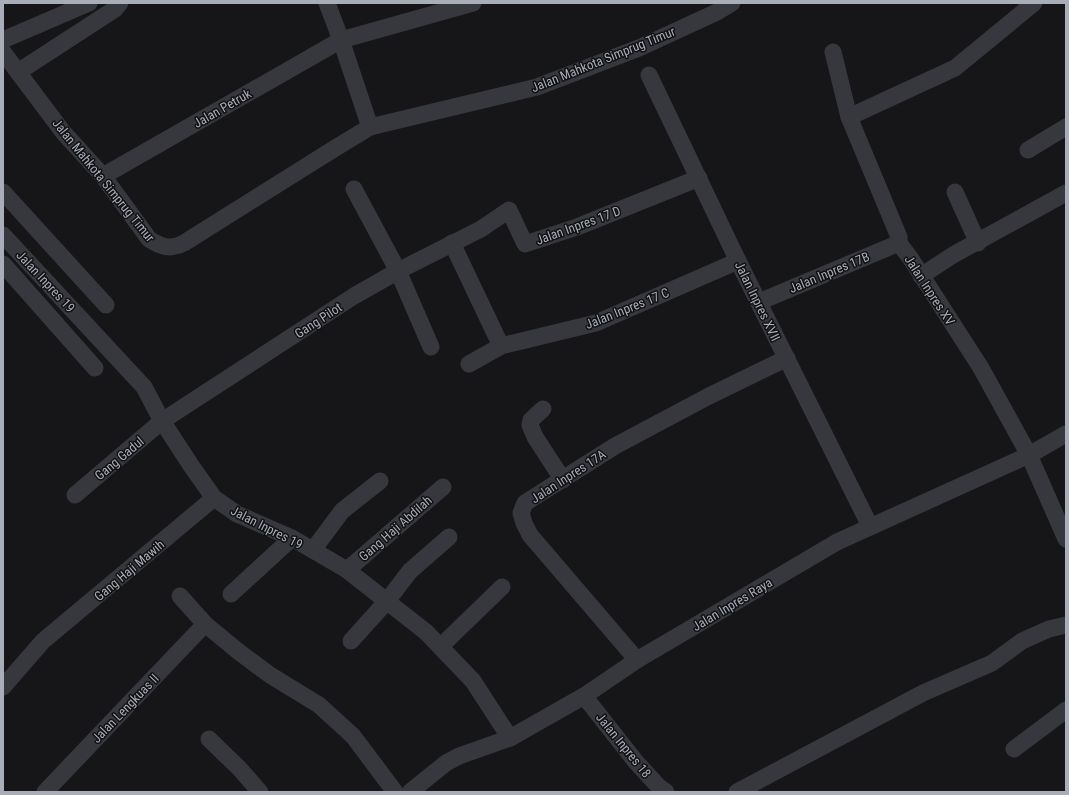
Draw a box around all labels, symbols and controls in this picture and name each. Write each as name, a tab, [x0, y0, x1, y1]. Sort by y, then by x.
street label: Jalan Mahkota Simprug Timur	[529, 24, 677, 95]
street label: Jalan Petruk	[191, 86, 254, 131]
street label: Jalan Mahkota Simprug Timur	[49, 116, 158, 245]
street label: Jalan Inpres 17 D	[534, 203, 623, 248]
street label: Jalan Inpres 19	[13, 247, 78, 315]
street label: Jalan Inpres 17B	[787, 249, 872, 296]
street label: Jalan Inpres XV	[901, 252, 958, 329]
street label: Jalan Inpres XVII	[732, 259, 783, 344]
street label: Jalan Inpres 17 C	[583, 285, 671, 332]
street label: Gang Pilot	[292, 300, 345, 341]
street label: Gang Gadul	[92, 434, 147, 483]
street label: Jalan Inpres 17A	[528, 446, 609, 506]
street label: Gang Haji Abdilah	[356, 493, 435, 564]
street label: Jalan Inpres 19	[228, 503, 305, 552]
street label: Gang Haji Mawih	[91, 537, 167, 604]
street label: Jalan Inpres Raya	[690, 575, 775, 634]
street label: Jalan Lengkuas II	[89, 671, 162, 746]
street label: Jalan Inpres 18	[593, 710, 654, 781]

